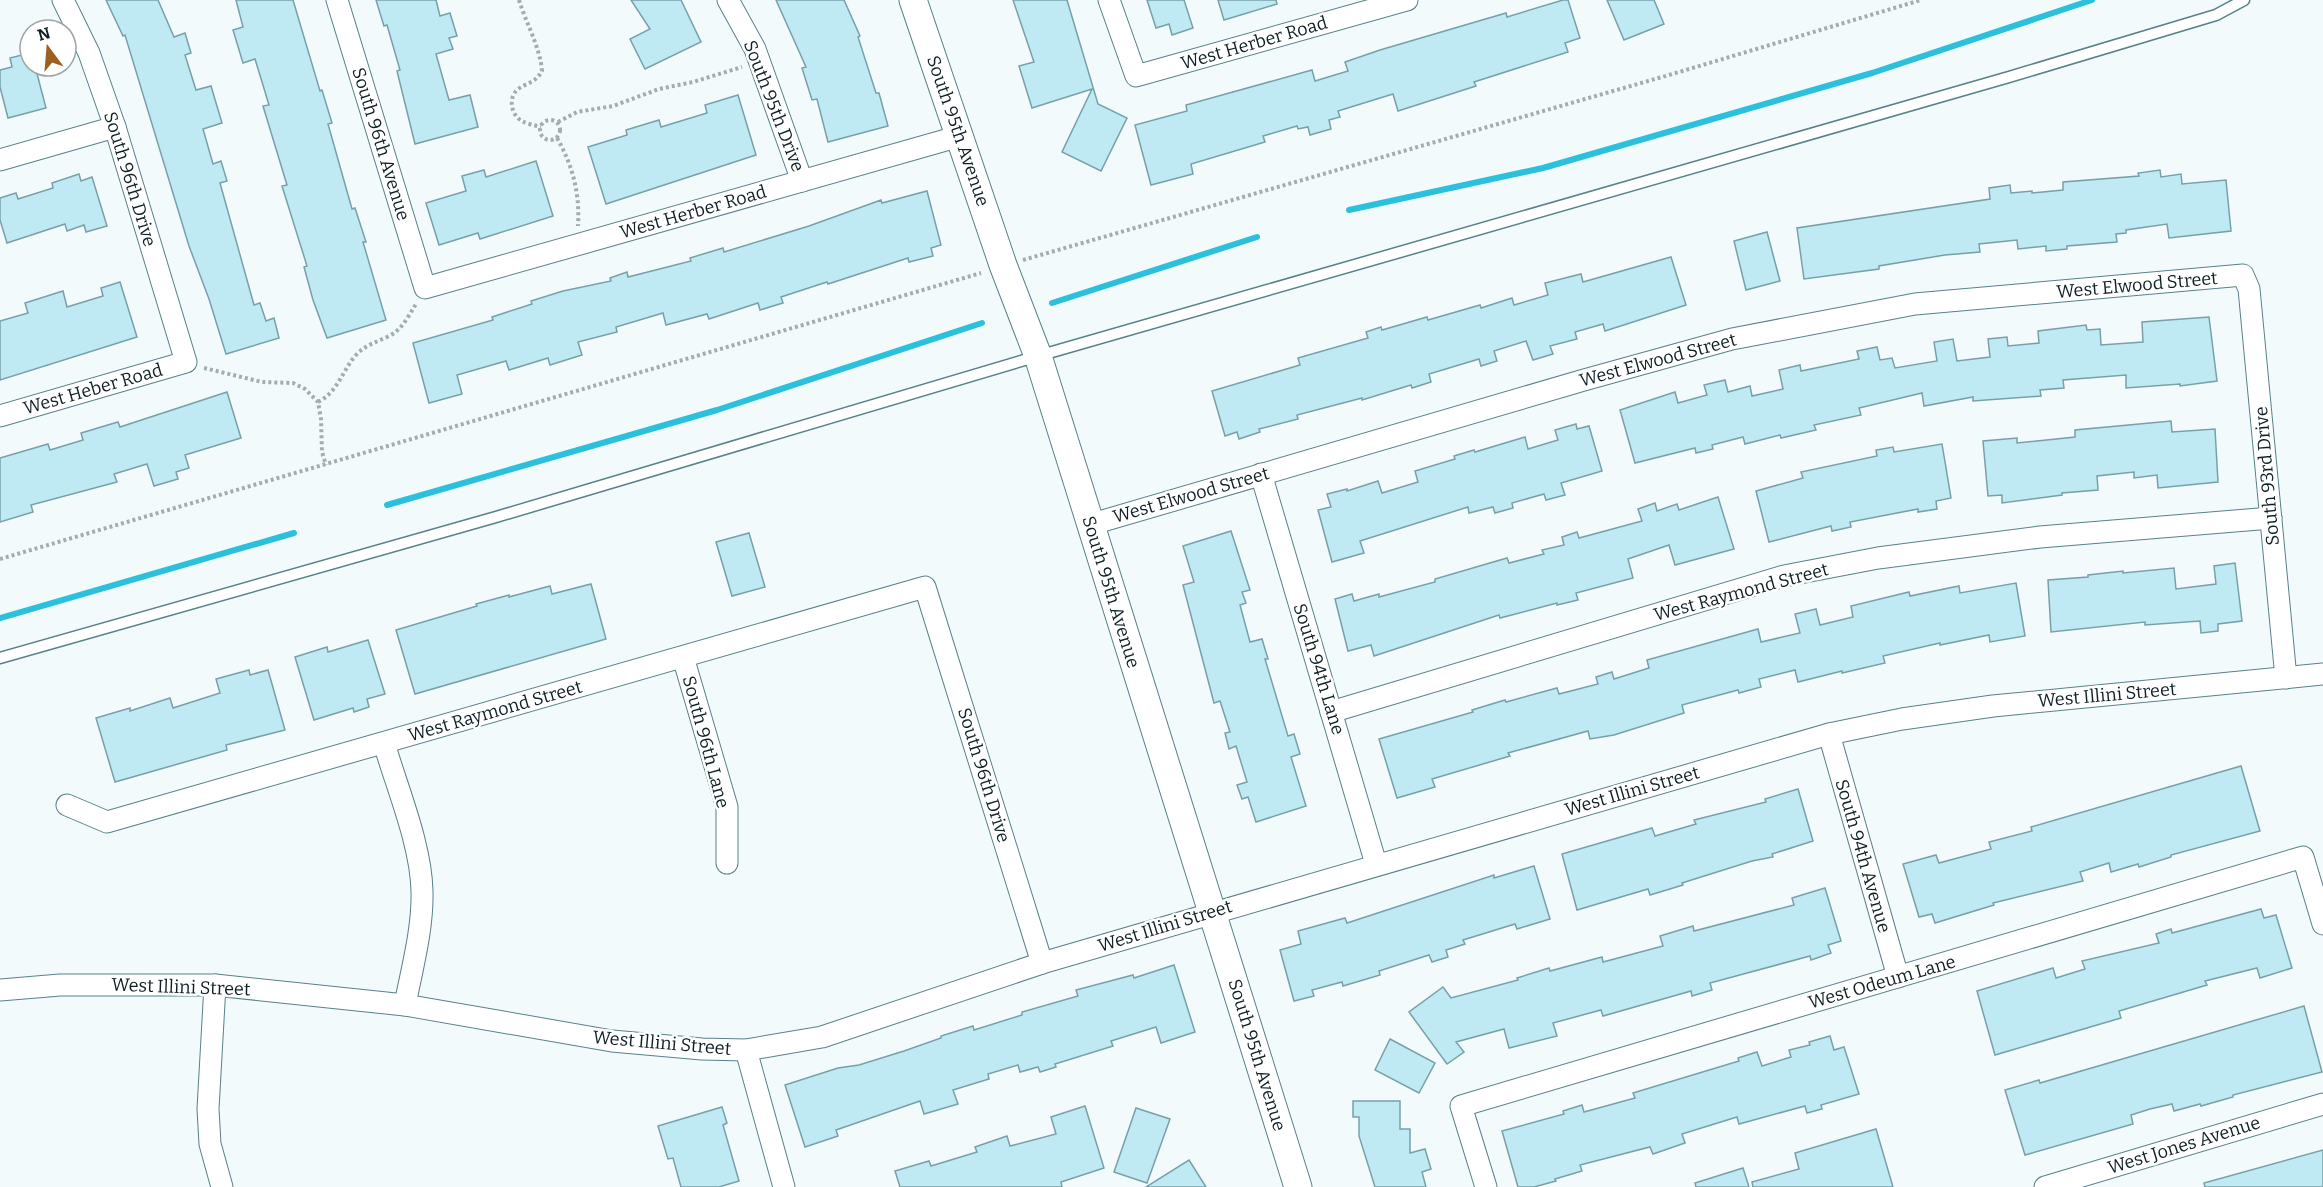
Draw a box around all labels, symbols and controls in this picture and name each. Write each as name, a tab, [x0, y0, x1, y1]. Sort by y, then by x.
street label: West Herber Road	[1178, 11, 1330, 74]
north arrow	[18, 18, 78, 78]
text: N	[35, 23, 53, 45]
street label: South 95th Drive	[739, 37, 809, 175]
street label: South 95th Avenue	[922, 53, 994, 209]
street label: South 96th Avenue	[347, 65, 415, 223]
street label: South 96th Drive	[99, 109, 161, 249]
street label: West Herber Road	[617, 180, 769, 243]
street label: West Elwood Street	[2056, 267, 2219, 303]
street label: West Elwood Street	[1577, 328, 1739, 392]
street label: West Heber Road	[21, 359, 165, 419]
street label: South 93rd Drive	[2250, 406, 2284, 546]
street label: West Elwood Street	[1110, 462, 1272, 528]
street label: South 95th Avenue	[1077, 513, 1145, 671]
street label: West Raymond Street	[1651, 558, 1831, 626]
street label: South 94th Lane	[1289, 601, 1349, 737]
street label: South 96th Lane	[678, 673, 734, 811]
street label: West Raymond Street	[405, 675, 585, 746]
street label: West Illini Street	[2037, 678, 2178, 712]
street label: South 96th Drive	[953, 705, 1015, 845]
street label: West Illini Street	[1562, 761, 1702, 821]
street label: South 94th Avenue	[1831, 777, 1895, 935]
street label: West Illini Street	[1095, 895, 1235, 957]
street label: West Odeum Lane	[1806, 950, 1958, 1014]
street label: West Illini Street	[111, 974, 251, 1000]
street label: South 95th Avenue	[1223, 976, 1291, 1134]
street label: West Illini Street	[592, 1026, 733, 1060]
street label: West Jones Avenue	[2105, 1111, 2263, 1179]

